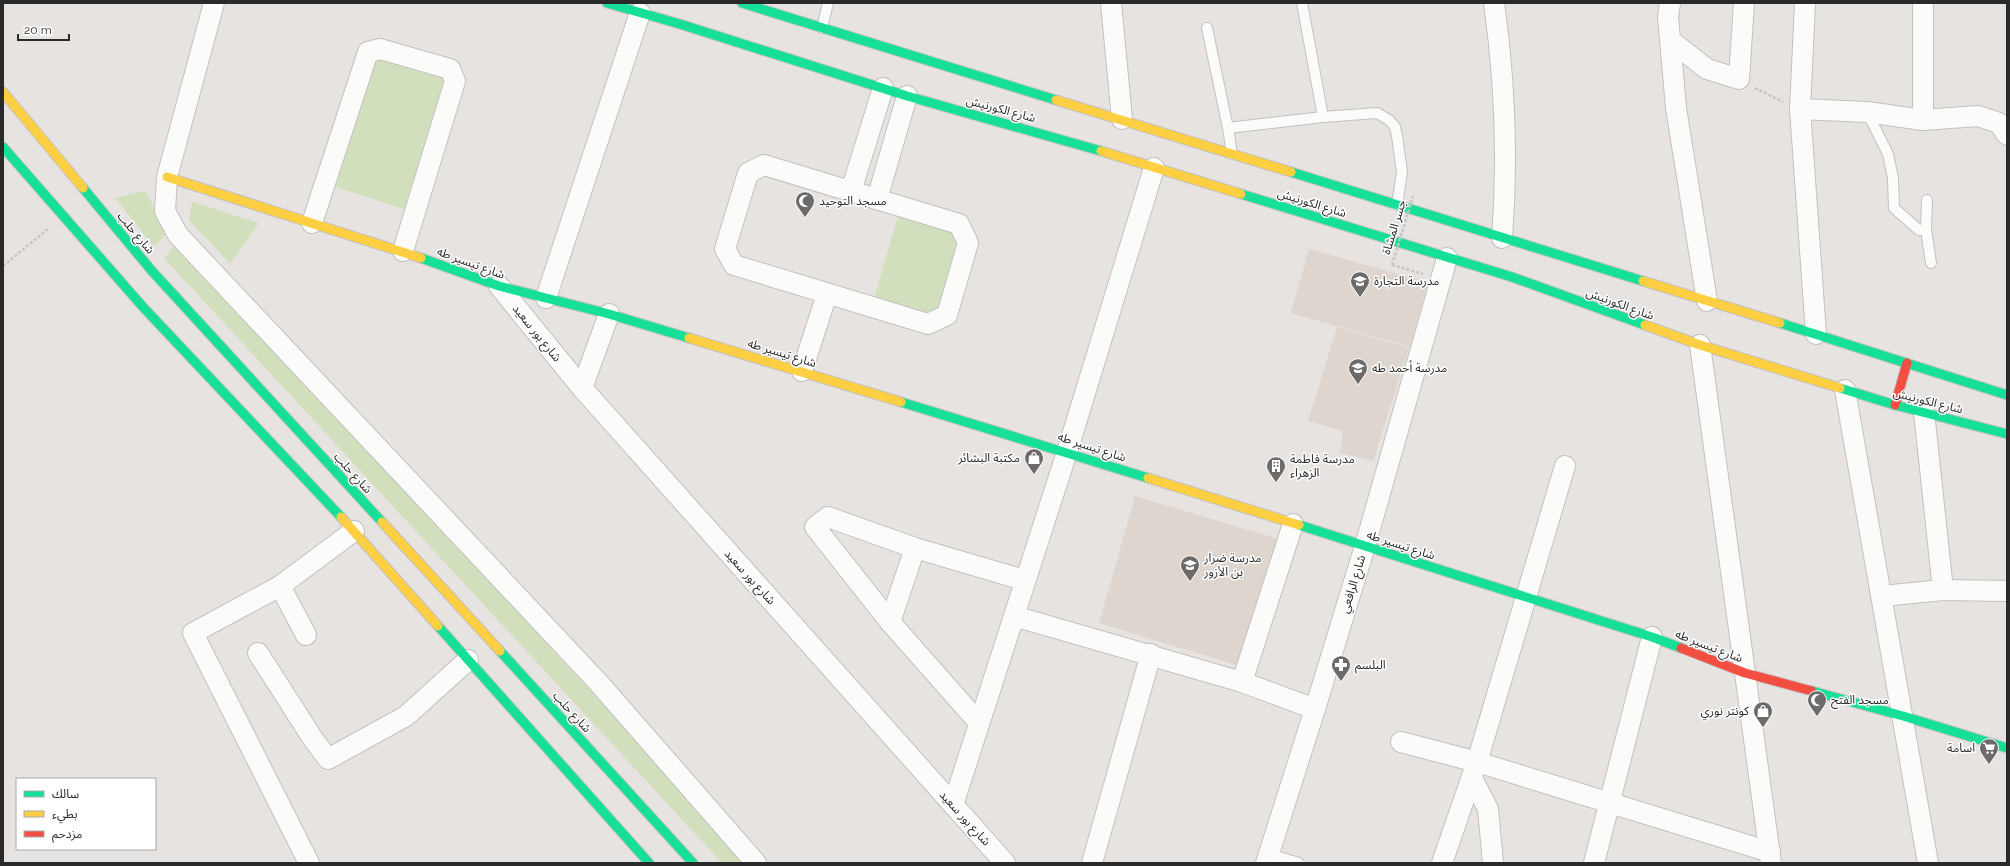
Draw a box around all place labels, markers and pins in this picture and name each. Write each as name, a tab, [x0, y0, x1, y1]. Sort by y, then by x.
mosque icon: مسجد التوحيد	[794, 190, 816, 218]
place label: مسجد التوحيد	[819, 194, 887, 208]
school or university icon: مدرسة التجارة	[1349, 270, 1371, 298]
place label: مدرسة التجارة	[1374, 274, 1439, 288]
school or university icon: مدرسة أحمد طه	[1347, 357, 1369, 385]
place label: مدرسة أحمد طه	[1372, 360, 1447, 375]
shop icon: مكتبة البشائر	[1023, 447, 1045, 475]
place label: مكتبة البشائر	[957, 451, 1020, 465]
place label: مدرسة فاطمة الزهراء	[1290, 452, 1355, 480]
building icon: مدرسة فاطمة الزهراء	[1265, 455, 1287, 483]
place label: مدرسة ضرار بن الأزور	[1203, 551, 1262, 579]
school or university icon: مدرسة ضرار بن الأزور	[1179, 554, 1201, 582]
pharmacy icon: البلسم	[1330, 654, 1352, 682]
place label: البلسم	[1355, 658, 1386, 674]
mosque icon: مسجد الفتح	[1806, 689, 1828, 717]
place label: مسجد الفتح	[1831, 693, 1889, 709]
shop icon: كونتر نوري	[1752, 700, 1774, 728]
place label: كونتر نوري	[1700, 704, 1750, 721]
supermarket icon: اسامة	[1978, 737, 2000, 765]
place label: اسامة	[1947, 741, 1975, 755]

